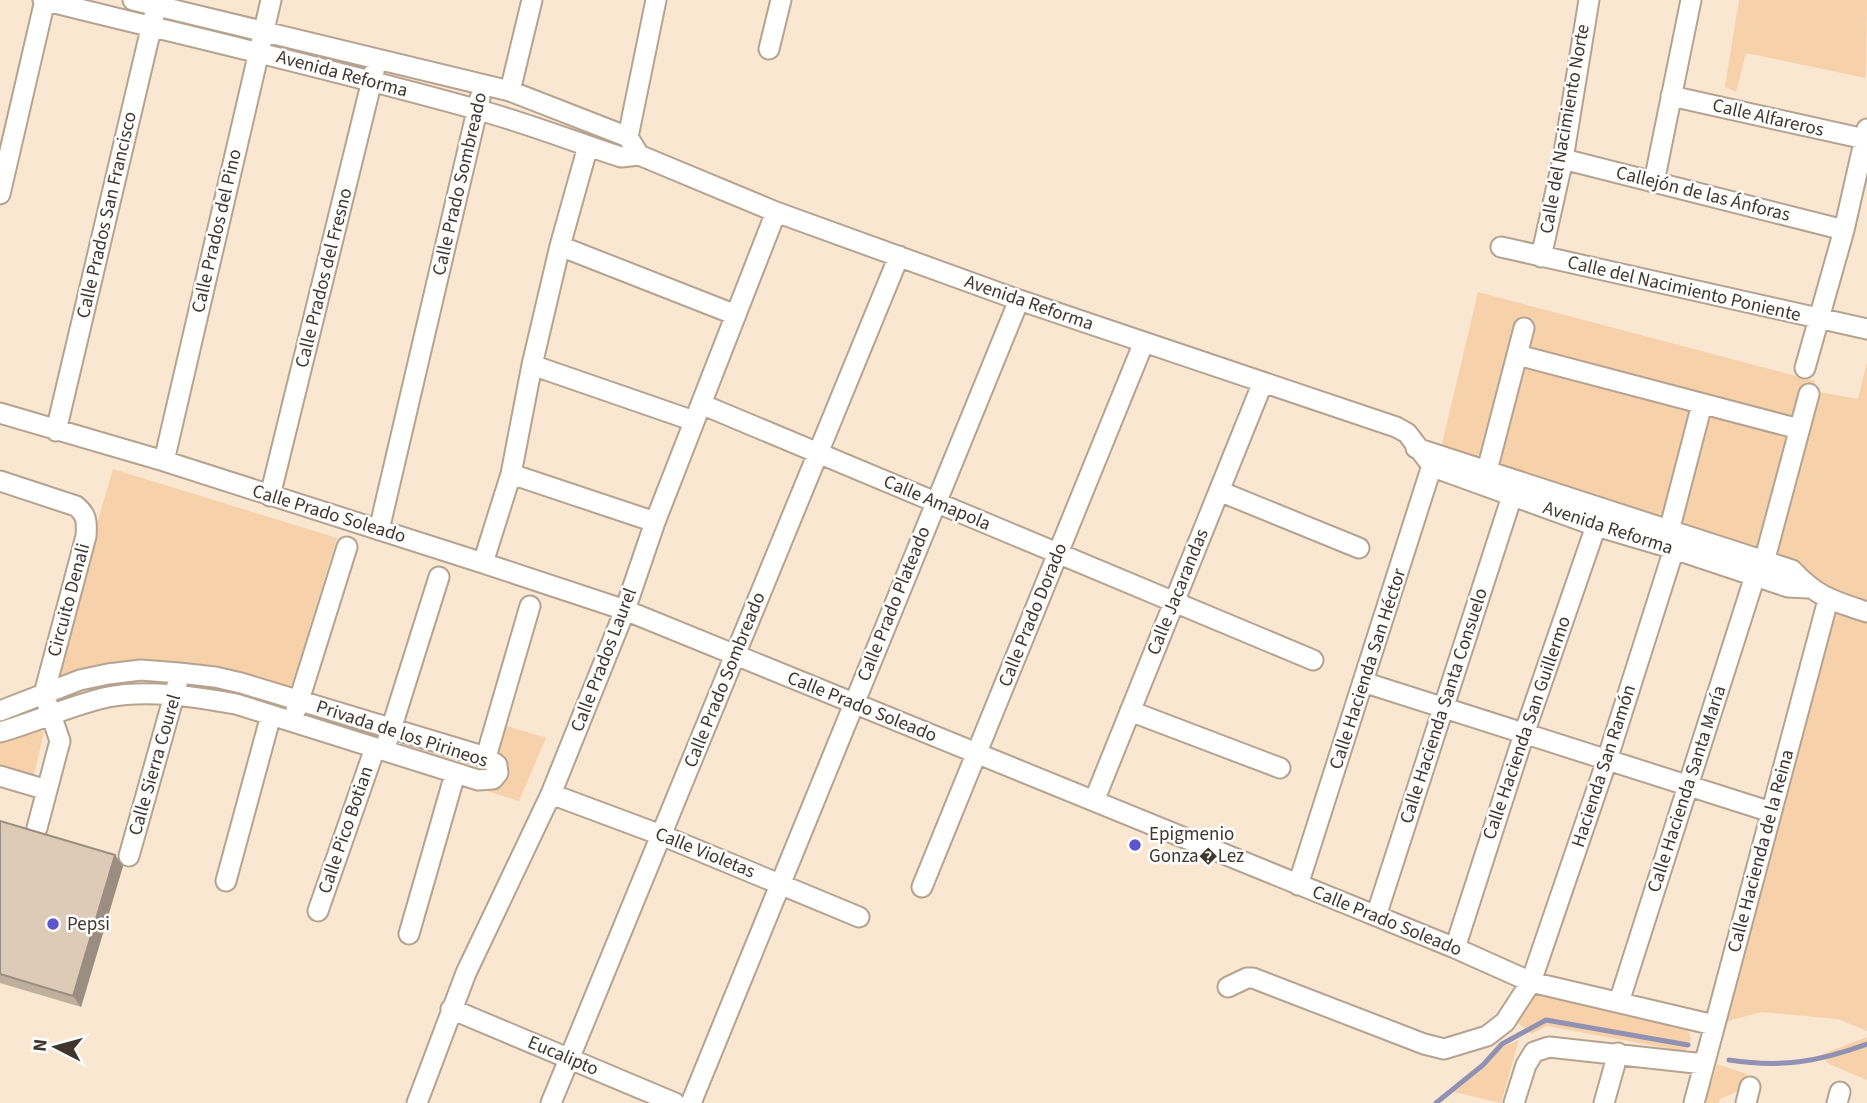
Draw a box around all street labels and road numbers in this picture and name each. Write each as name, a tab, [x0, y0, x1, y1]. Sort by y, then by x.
street label: Calle del Nacimiento Norte	[1533, 22, 1597, 236]
street label: Avenida Reforma	[273, 43, 411, 105]
street label: Calle Prado Sombreado	[426, 90, 494, 278]
street label: Calle Alfareros	[1710, 92, 1826, 144]
street label: Calle Prados San Francisco	[70, 109, 144, 321]
street label: Calle Prados del Pino	[185, 147, 249, 315]
street label: Callejón de las Ánforas	[1613, 159, 1793, 229]
street label: Calle Prados del Fresno	[289, 185, 359, 371]
street label: Calle del Nacimiento Poniente	[1565, 249, 1803, 329]
street label: Avenida Reforma	[961, 268, 1097, 338]
street label: Calle Amapola	[879, 468, 995, 538]
street label: Calle Prado Soleado	[249, 478, 409, 550]
street label: Avenida Reforma	[1540, 494, 1676, 562]
street label: Calle Prado Plateado	[851, 522, 937, 686]
street label: Calle Jacarandas	[1140, 525, 1216, 659]
street label: Calle Prado Dorado	[992, 539, 1074, 691]
street label: Circuito Denali	[41, 540, 97, 660]
street label: Calle Hacienda San Héctor	[1323, 565, 1413, 773]
street label: Calle Prados Laurel	[564, 584, 644, 736]
street label: Calle Hacienda Santa Consuelo	[1393, 585, 1495, 827]
street label: Calle Prado Sombreado	[677, 588, 773, 772]
street label: Calle Hacienda San Guillermo	[1476, 613, 1578, 843]
street label: Calle Prado Soleado	[783, 665, 941, 749]
street label: Hacienda San Ramón	[1565, 681, 1643, 851]
street label: Calle Hacienda Santa María	[1641, 682, 1733, 896]
street label: Calle Sierra Courel	[122, 691, 188, 839]
street label: Privada de los Pirineos	[313, 693, 492, 775]
street label: Calle Hacienda de la Reina	[1721, 747, 1801, 955]
street label: Calle Pico Botian	[312, 763, 380, 897]
street label: Calle Violetas	[651, 821, 759, 885]
street label: Calle Prado Soleado	[1308, 879, 1466, 963]
street label: Eucalipto	[523, 1029, 603, 1083]

